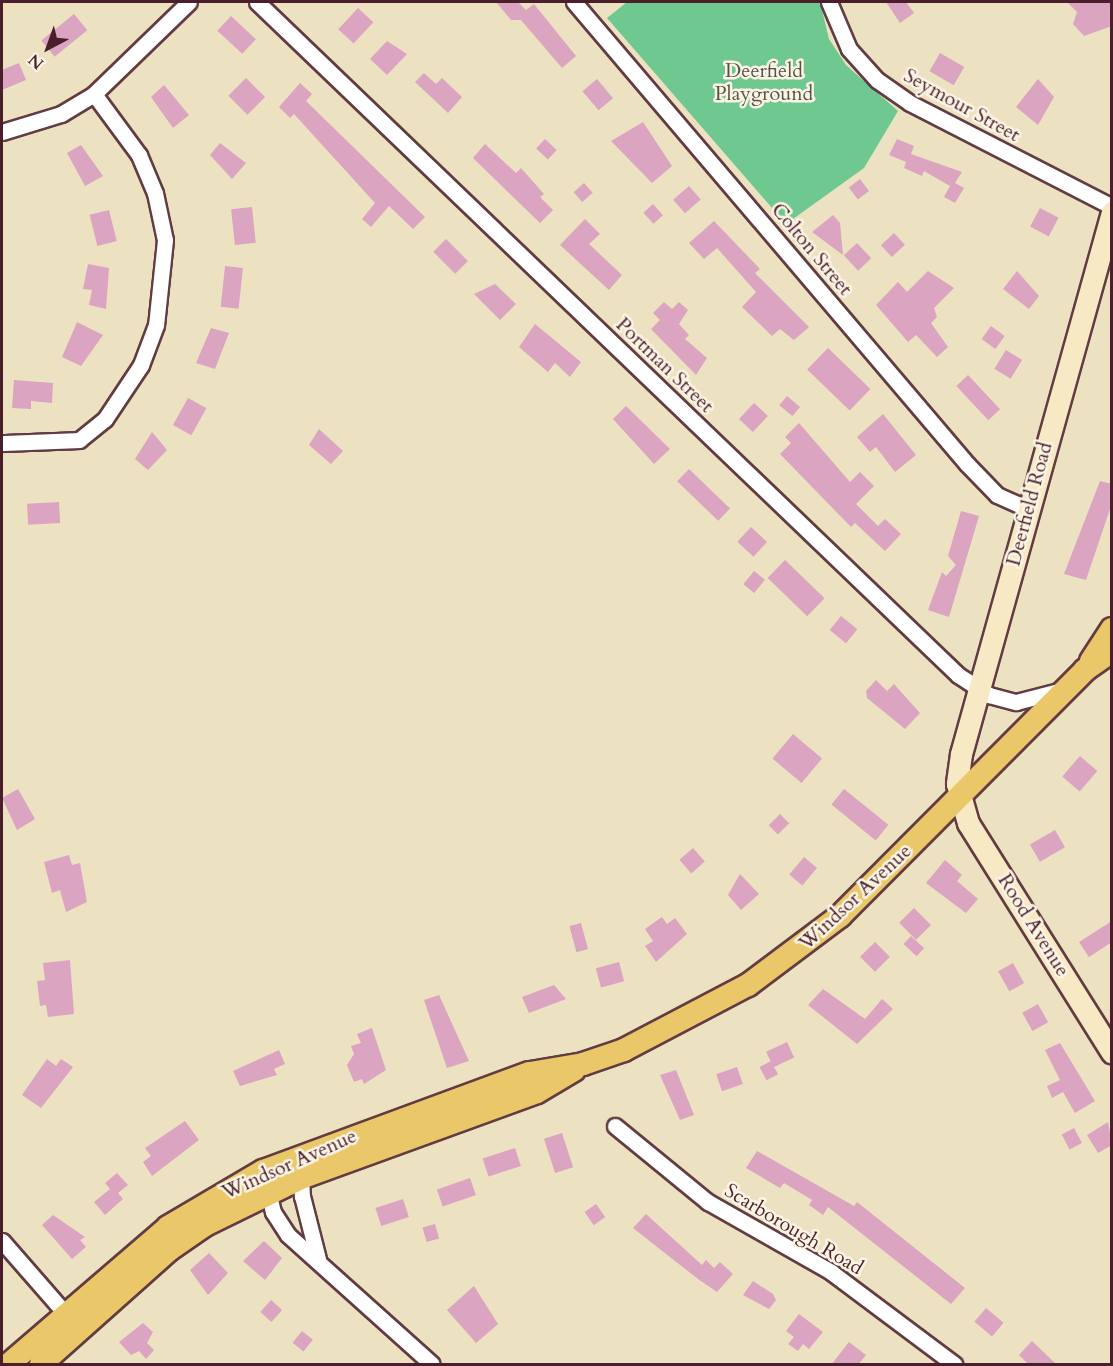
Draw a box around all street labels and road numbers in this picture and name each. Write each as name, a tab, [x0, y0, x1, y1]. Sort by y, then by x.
street label: Seymour Street	[900, 63, 1024, 147]
street label: Colton Street	[766, 198, 858, 300]
street label: Portman Street	[611, 312, 719, 418]
street label: Deerfield Road	[1001, 440, 1057, 568]
street label: Windsor Avenue	[794, 839, 916, 955]
street label: Rood Avenue	[993, 869, 1075, 981]
street label: Windsor Avenue	[218, 1124, 360, 1204]
street label: Scarborough Road	[720, 1178, 868, 1280]

